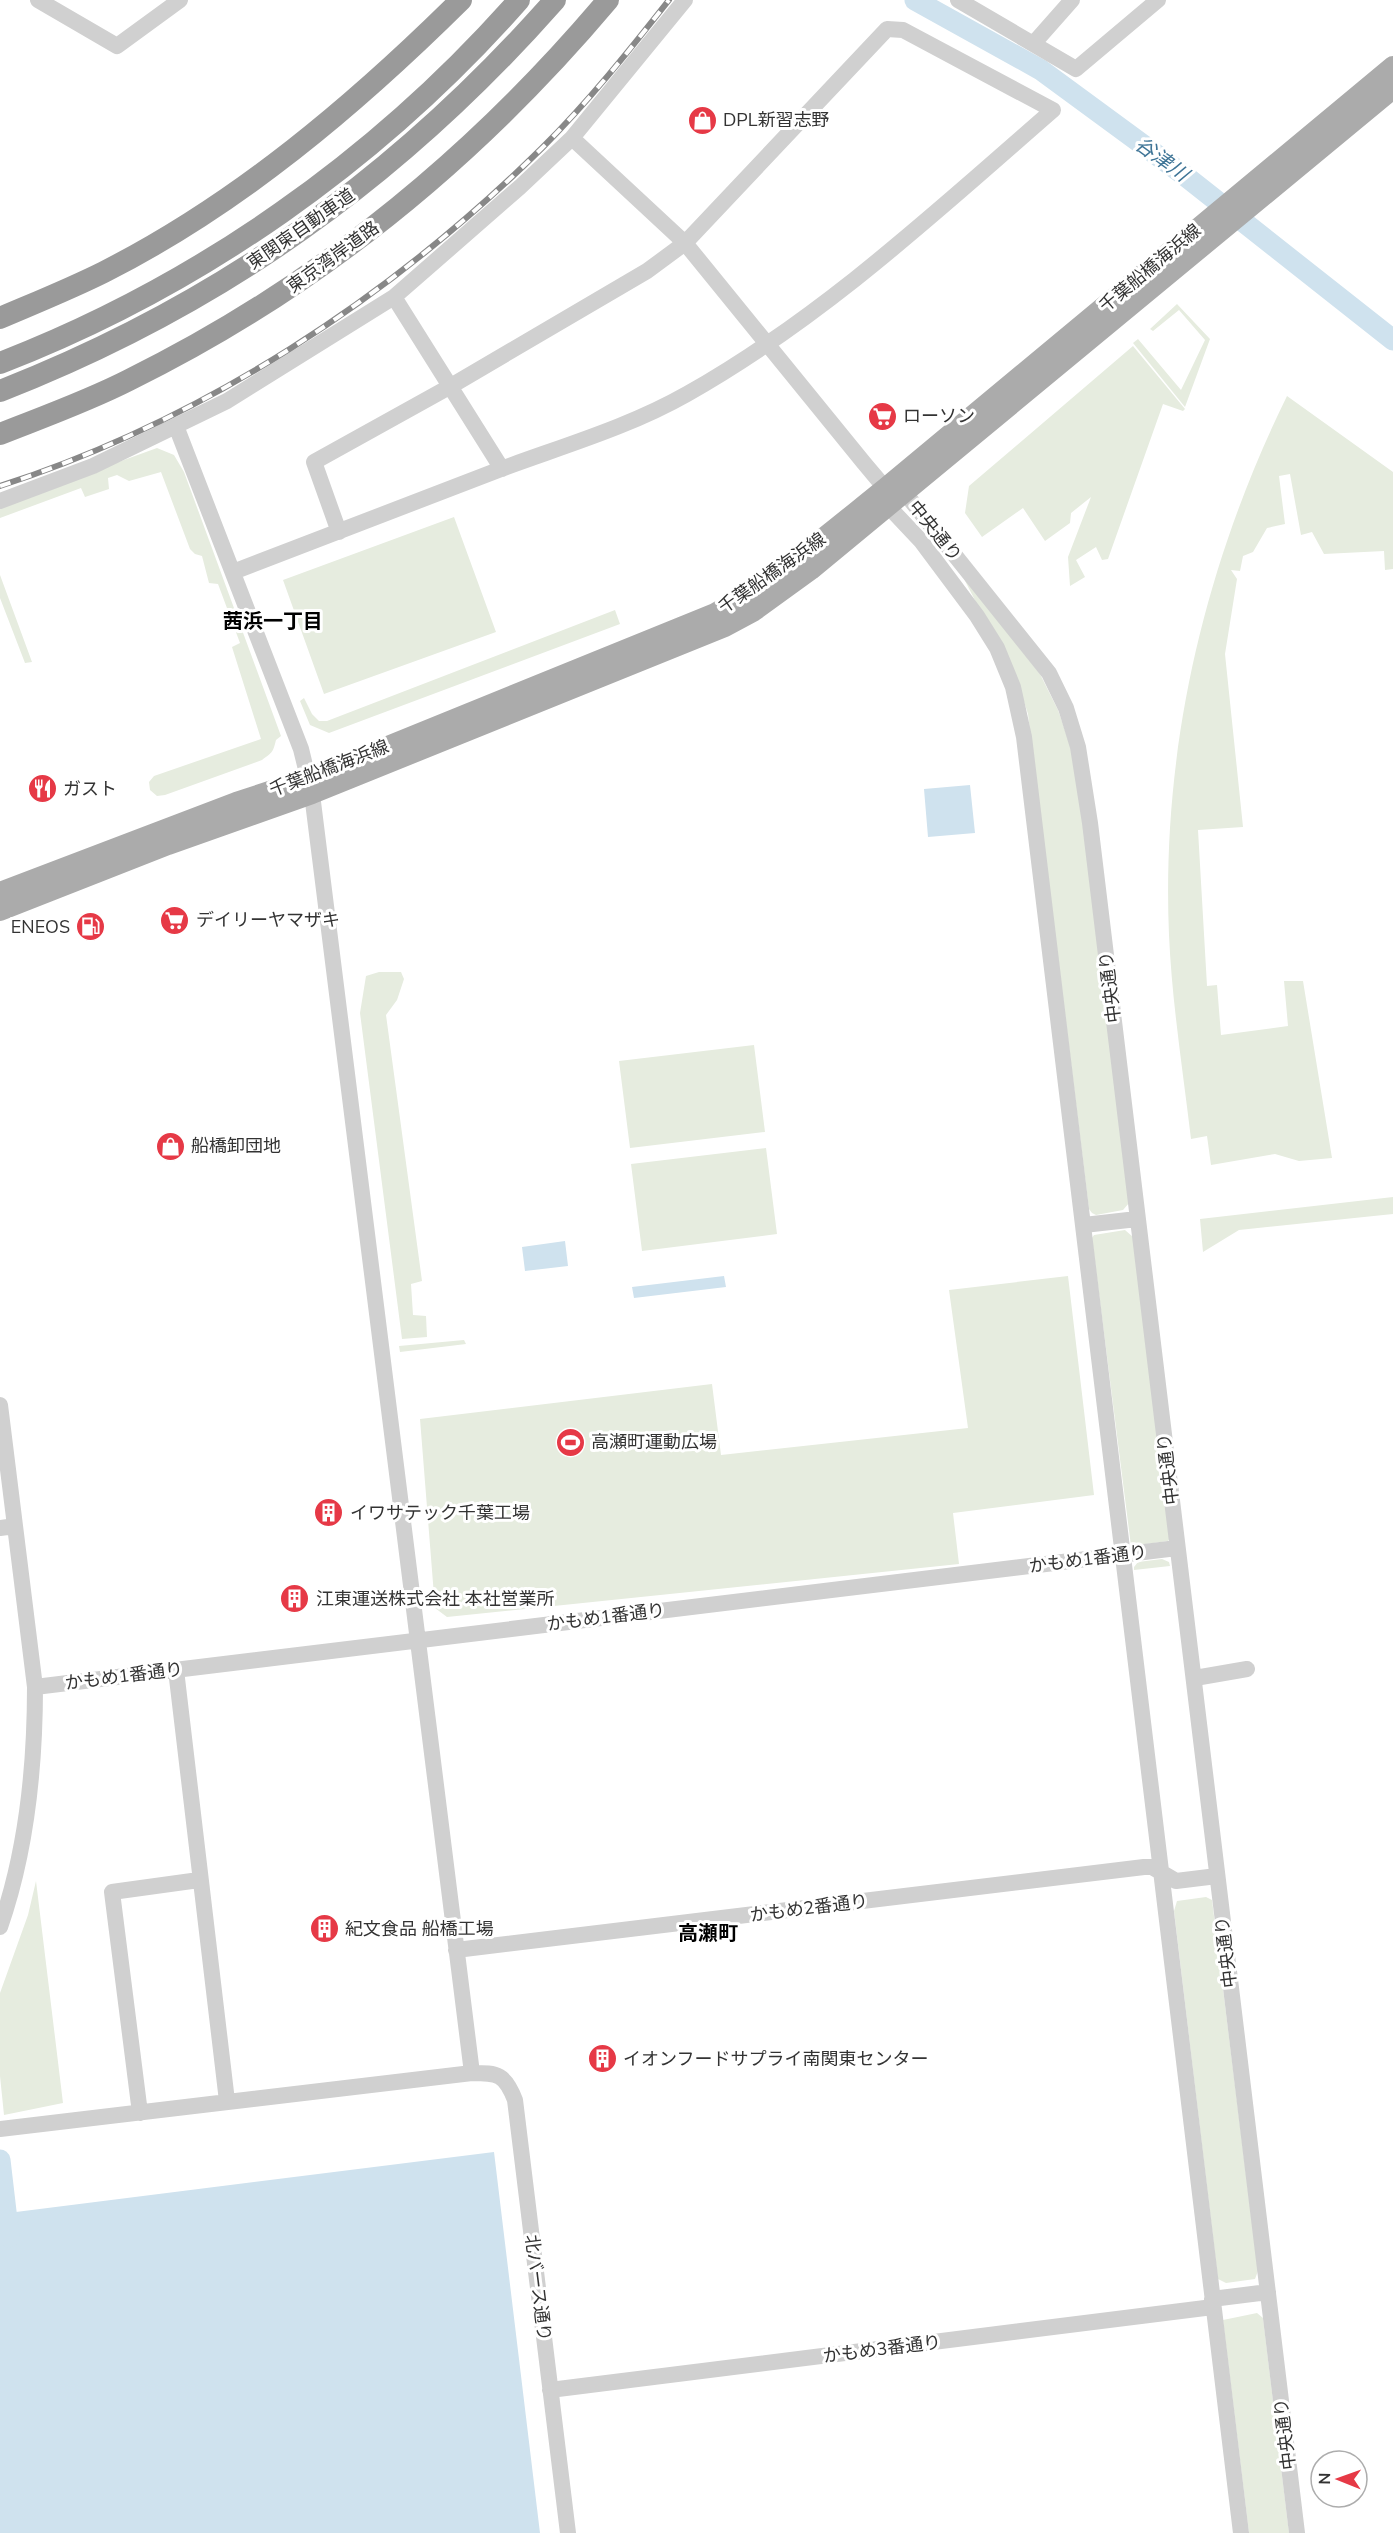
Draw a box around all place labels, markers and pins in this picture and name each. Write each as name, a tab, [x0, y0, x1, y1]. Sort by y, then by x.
shop icon: DPL新習志野	[686, 104, 718, 136]
place label: DPL新習志野	[723, 108, 830, 132]
supermarket icon: ローソン	[866, 400, 898, 432]
place label: ローソン	[903, 404, 975, 428]
restaurant icon: ガスト	[26, 773, 58, 805]
place label: ガスト	[63, 777, 117, 801]
supermarket icon: デイリーヤマザキ	[159, 904, 191, 936]
place label: デイリーヤマザキ	[196, 908, 340, 932]
fuel station icon: ENEOS	[75, 911, 107, 943]
place label: ENEOS	[11, 915, 70, 939]
shop icon: 船橋卸団地	[154, 1130, 186, 1162]
place label: 船橋卸団地	[191, 1134, 281, 1158]
sports icon: 高瀬町運動広場	[554, 1426, 586, 1458]
place label: 高瀬町運動広場	[591, 1430, 717, 1454]
building icon: イワサテック千葉工場	[313, 1497, 345, 1529]
place label: イワサテック千葉工場	[350, 1501, 530, 1525]
building icon: 江東運送株式会社 本社営業所	[279, 1583, 311, 1615]
place label: 江東運送株式会社 本社営業所	[316, 1587, 555, 1611]
building icon: 紀文食品 船橋工場	[308, 1913, 340, 1945]
place label: 紀文食品 船橋工場	[345, 1917, 494, 1941]
building icon: イオンフードサプライ南関東センター	[586, 2043, 618, 2075]
place label: イオンフードサプライ南関東センター	[623, 2047, 928, 2071]

